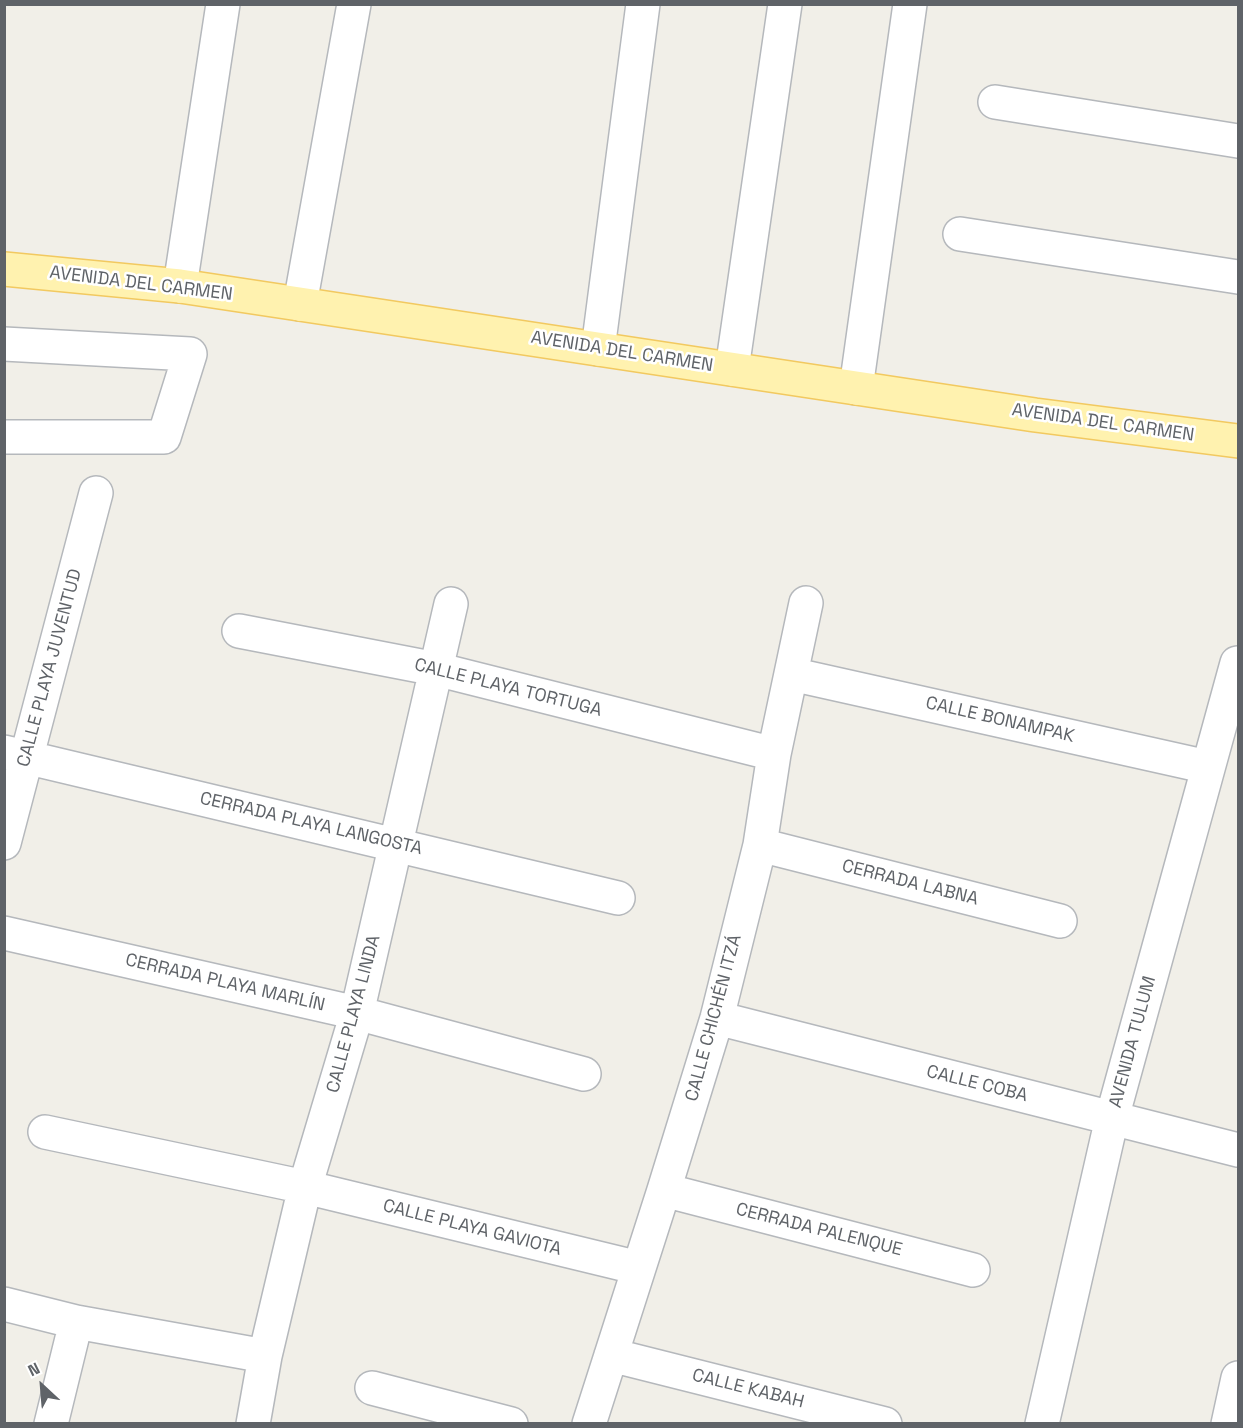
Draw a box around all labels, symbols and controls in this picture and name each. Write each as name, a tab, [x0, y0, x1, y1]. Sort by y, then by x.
street label: AVENIDA DEL CARMEN	[48, 262, 234, 306]
street label: AVENIDA DEL CARMEN	[529, 327, 715, 377]
street label: AVENIDA DEL CARMEN	[1010, 399, 1196, 447]
street label: CALLE PLAYA JUVENTUD	[13, 567, 87, 769]
street label: CALLE PLAYA TORTUGA	[412, 654, 604, 722]
street label: CALLE BONAMPAK	[923, 692, 1077, 748]
street label: CERRADA PLAYA LANGOSTA	[198, 788, 424, 860]
street label: CERRADA LABNA	[840, 856, 980, 910]
street label: CALLE CHICHÉN ITZÁ	[681, 932, 747, 1104]
street label: CALLE PLAYA LINDA	[323, 933, 385, 1095]
street label: CERRADA PLAYA MARLÍN	[123, 950, 327, 1016]
street label: AVENIDA TULUM	[1105, 974, 1161, 1110]
street label: CALLE COBA	[924, 1061, 1030, 1107]
street label: CALLE PLAYA GAVIOTA	[380, 1195, 564, 1261]
street label: CERRADA PALENQUE	[734, 1199, 904, 1261]
north arrow	[12, 1356, 72, 1416]
text: N	[24, 1358, 43, 1381]
street label: CALLE KABAH	[690, 1365, 806, 1413]

